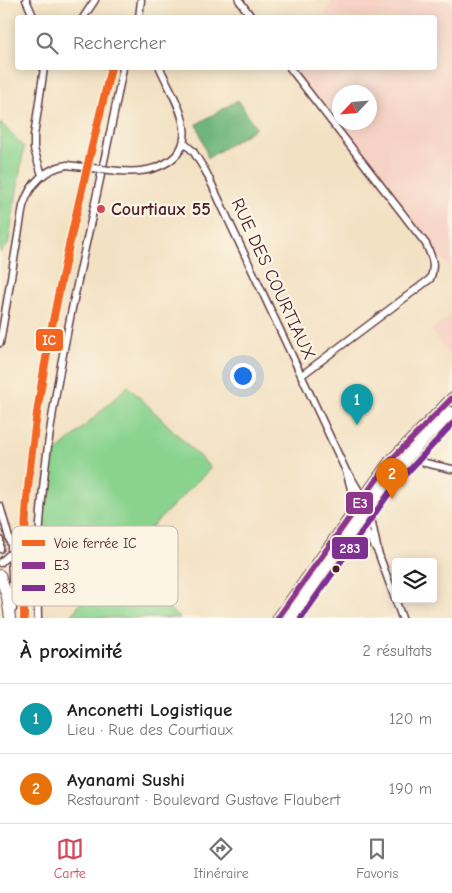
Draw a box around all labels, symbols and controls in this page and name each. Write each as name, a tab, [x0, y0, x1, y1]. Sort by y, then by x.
search box	[15, 15, 437, 70]
icon: search	[33, 29, 61, 57]
text: Rechercher	[73, 32, 166, 54]
north arrow	[332, 85, 377, 130]
street label: RUE DES COURTIAUX	[226, 195, 320, 363]
place label: Courtiaux 55	[111, 199, 211, 220]
marker: Courtiaux 55	[95, 203, 107, 215]
line badge: IC	[35, 328, 64, 352]
text: IC	[42, 332, 56, 349]
your location	[230, 363, 256, 389]
pin: 1	[341, 384, 373, 425]
pin: 2	[376, 458, 408, 499]
line badge: E3	[345, 491, 374, 515]
text: E3	[352, 495, 368, 512]
legend	[12, 526, 178, 606]
text: Voie ferrée IC	[54, 535, 137, 552]
line badge: 283	[331, 536, 369, 560]
text: 283	[339, 540, 361, 557]
text: E3	[54, 557, 70, 574]
map controls	[392, 558, 437, 603]
button: layers	[392, 558, 437, 603]
unlabelled marker	[331, 564, 341, 574]
text: 283	[54, 580, 76, 597]
text: À proximité	[20, 639, 122, 663]
text: 2 résultats	[362, 642, 432, 660]
text: Anconetti Logistique	[67, 699, 232, 721]
text: 1	[33, 710, 39, 728]
text: 120 m	[389, 710, 432, 728]
text: Lieu · Rue des Courtiaux	[67, 721, 233, 739]
text: Ayanami Sushi	[67, 769, 185, 791]
text: 2	[32, 780, 40, 798]
text: 190 m	[389, 780, 432, 798]
text: Restaurant · Boulevard Gustave Flaubert	[67, 791, 340, 809]
tab: Carte	[54, 835, 86, 882]
tab: Itinéraire	[193, 835, 249, 882]
tab: Favoris	[356, 835, 398, 882]

